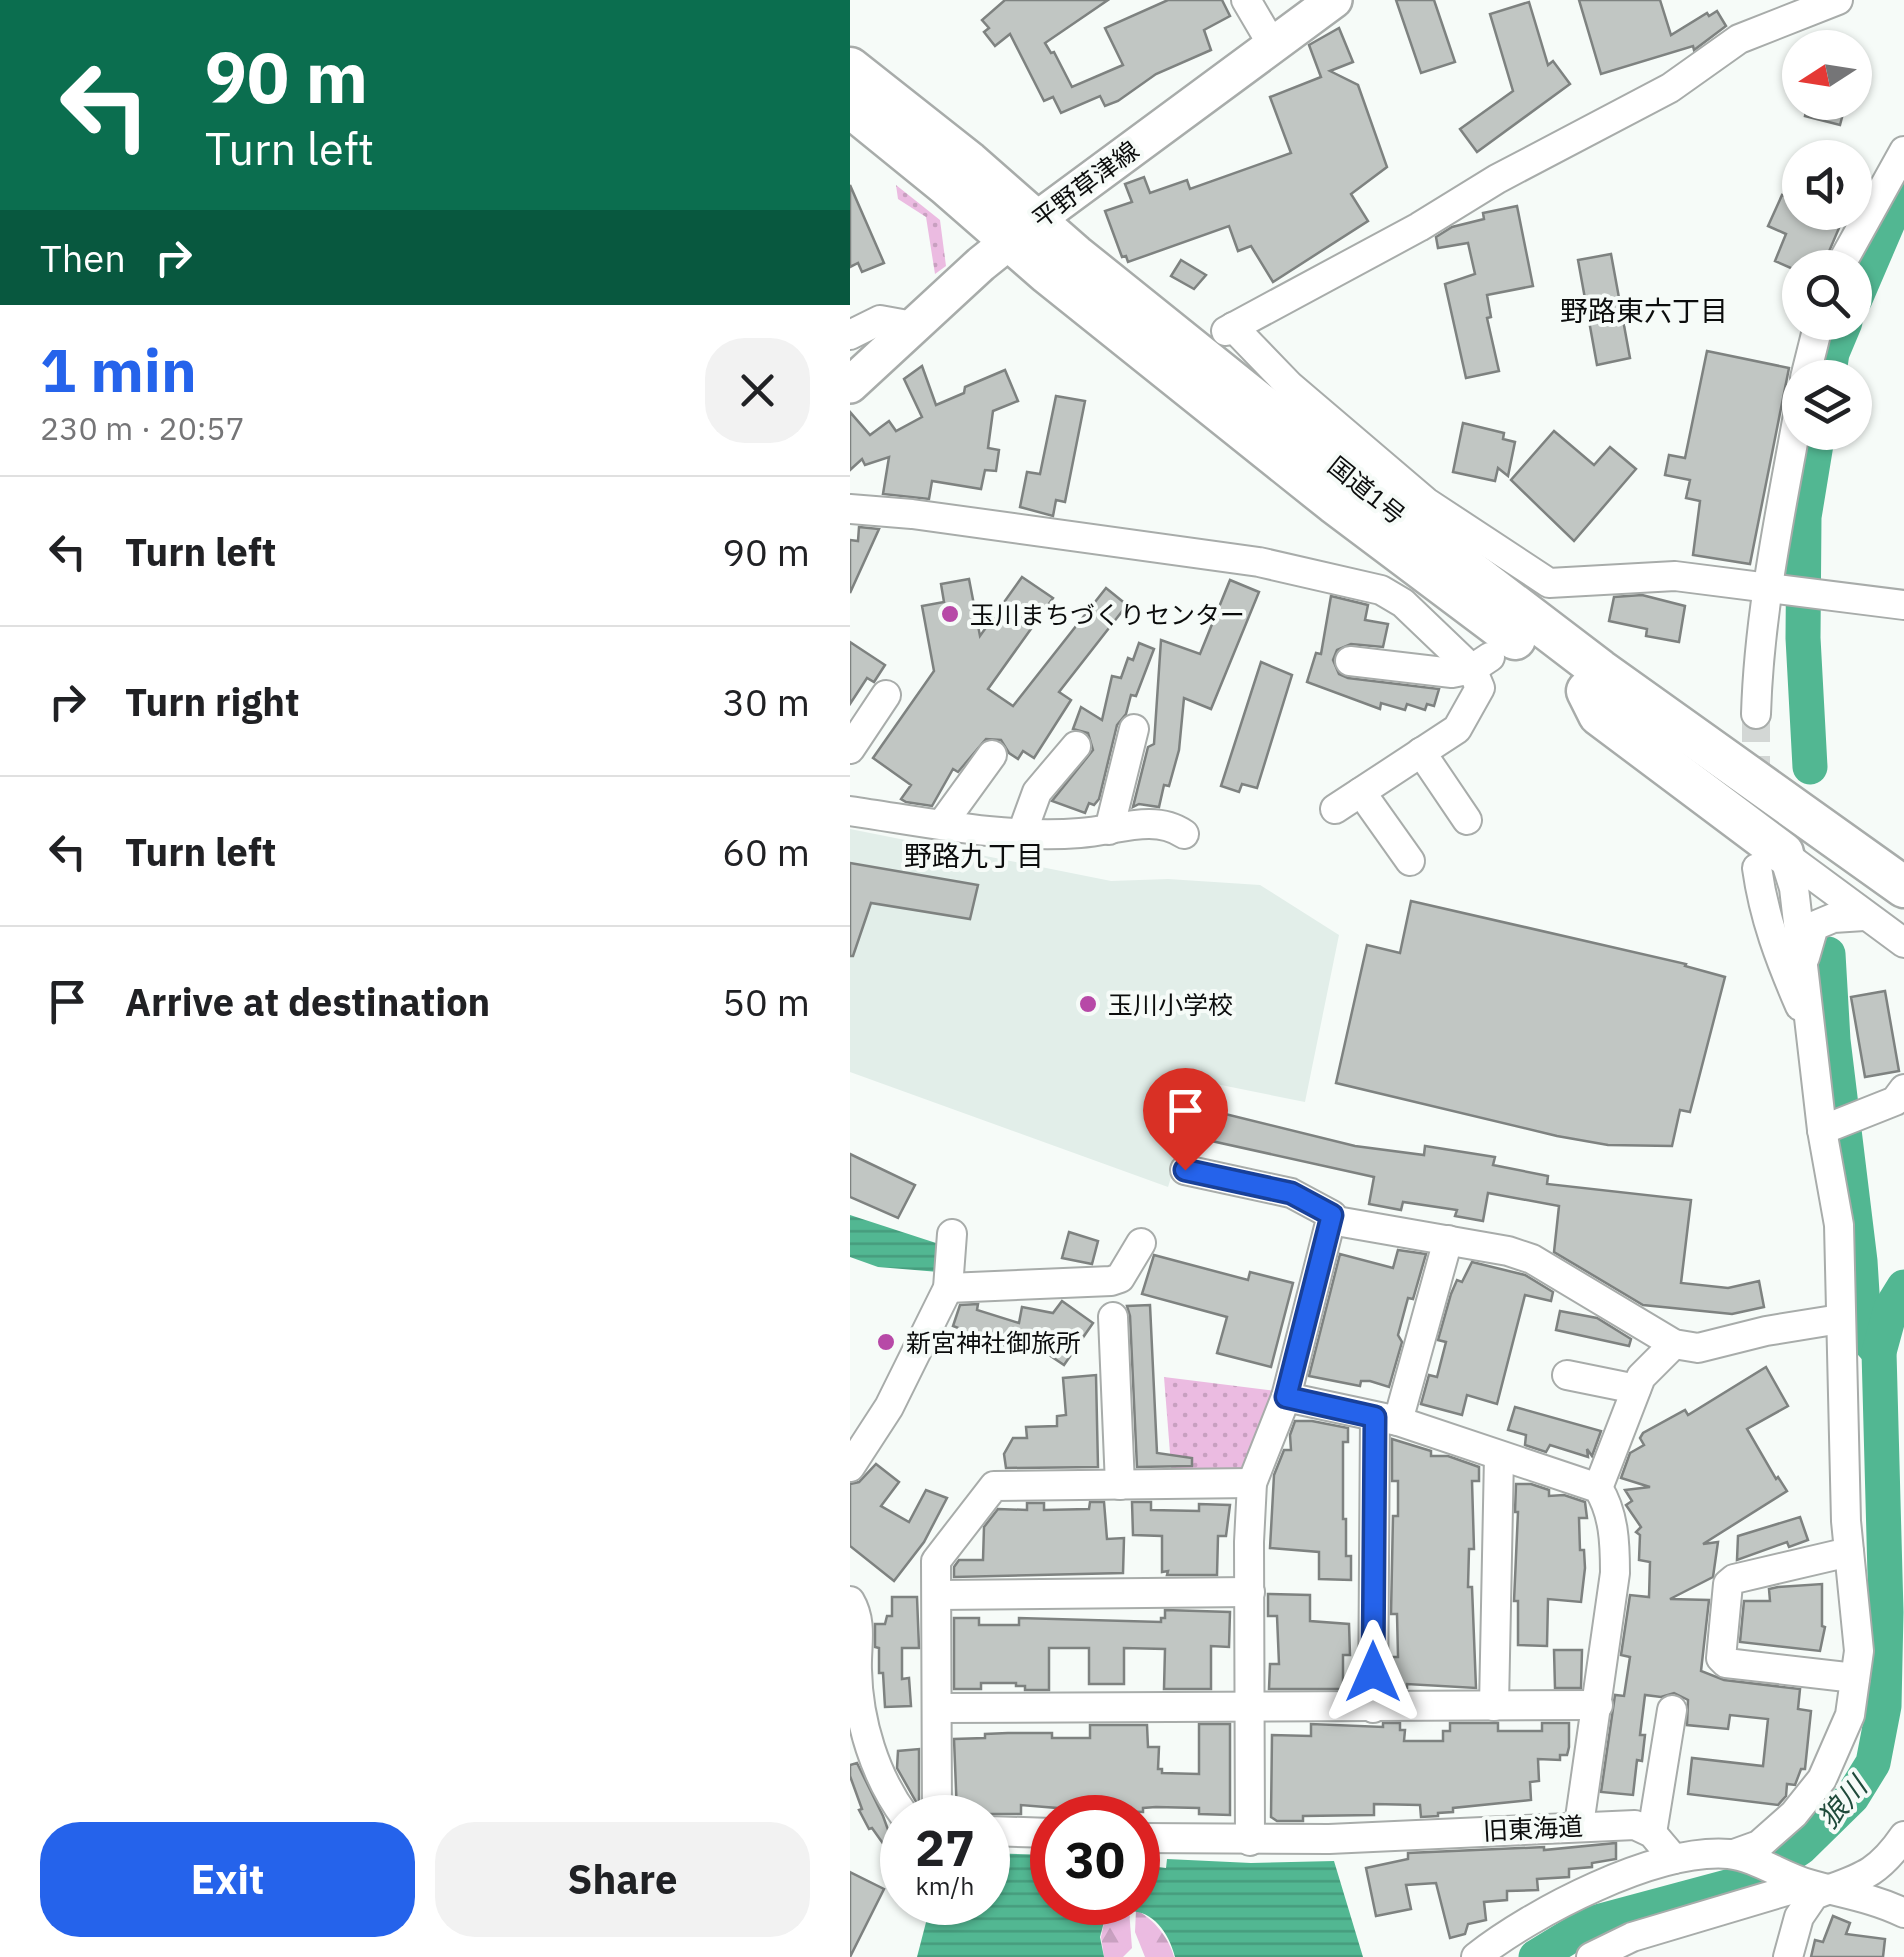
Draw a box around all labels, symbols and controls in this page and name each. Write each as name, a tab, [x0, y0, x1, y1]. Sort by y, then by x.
north arrow	[1782, 30, 1872, 120]
map controls	[1782, 30, 1872, 450]
text: 90 m	[205, 31, 368, 122]
icon: left	[40, 40, 170, 170]
text: Turn left	[205, 119, 374, 177]
street label: 平野草津線	[1025, 133, 1145, 235]
button: sound	[1782, 140, 1872, 230]
icon: right	[146, 230, 201, 285]
text: Then	[40, 233, 126, 282]
button: search	[1782, 250, 1872, 340]
district label: 野路東六丁目	[1560, 292, 1728, 329]
text: 1 min	[40, 330, 197, 409]
button: close	[705, 338, 810, 443]
button: layers	[1782, 360, 1872, 450]
text: 230 m · 20:57	[40, 407, 245, 449]
street label: 国道1号	[1322, 449, 1412, 531]
icon: left	[40, 524, 95, 579]
text: Turn left	[125, 527, 276, 576]
text: 90 m	[722, 527, 810, 576]
place label: 玉川まちづくりセンター	[970, 598, 1245, 631]
marker: 玉川まちづくりセンター	[939, 603, 961, 625]
icon: right	[40, 674, 95, 729]
text: Turn right	[125, 677, 300, 726]
text: 30 m	[722, 677, 810, 726]
icon: left	[40, 824, 95, 879]
text: Turn left	[125, 827, 276, 876]
text: 60 m	[722, 827, 810, 876]
district label: 野路九丁目	[904, 837, 1044, 874]
icon: arrive	[40, 974, 95, 1029]
text: Arrive at destination	[125, 977, 490, 1026]
text: 50 m	[722, 977, 810, 1026]
place label: 玉川小学校	[1108, 988, 1233, 1021]
marker: 玉川小学校	[1077, 993, 1099, 1015]
pin	[1143, 1068, 1228, 1171]
icon: arrive	[1158, 1083, 1213, 1138]
place label: 新宮神社御旅所	[906, 1326, 1081, 1359]
marker: 新宮神社御旅所	[875, 1331, 897, 1353]
position arrow	[1321, 1620, 1425, 1724]
water label: 狼川	[1810, 1766, 1876, 1835]
speed limit sign: 30	[1030, 1795, 1160, 1925]
street label: 旧東海道	[1482, 1809, 1584, 1847]
text: 27	[915, 1815, 975, 1880]
button: Exit	[40, 1822, 415, 1937]
button: Share	[435, 1822, 810, 1937]
text: km/h	[916, 1869, 974, 1902]

